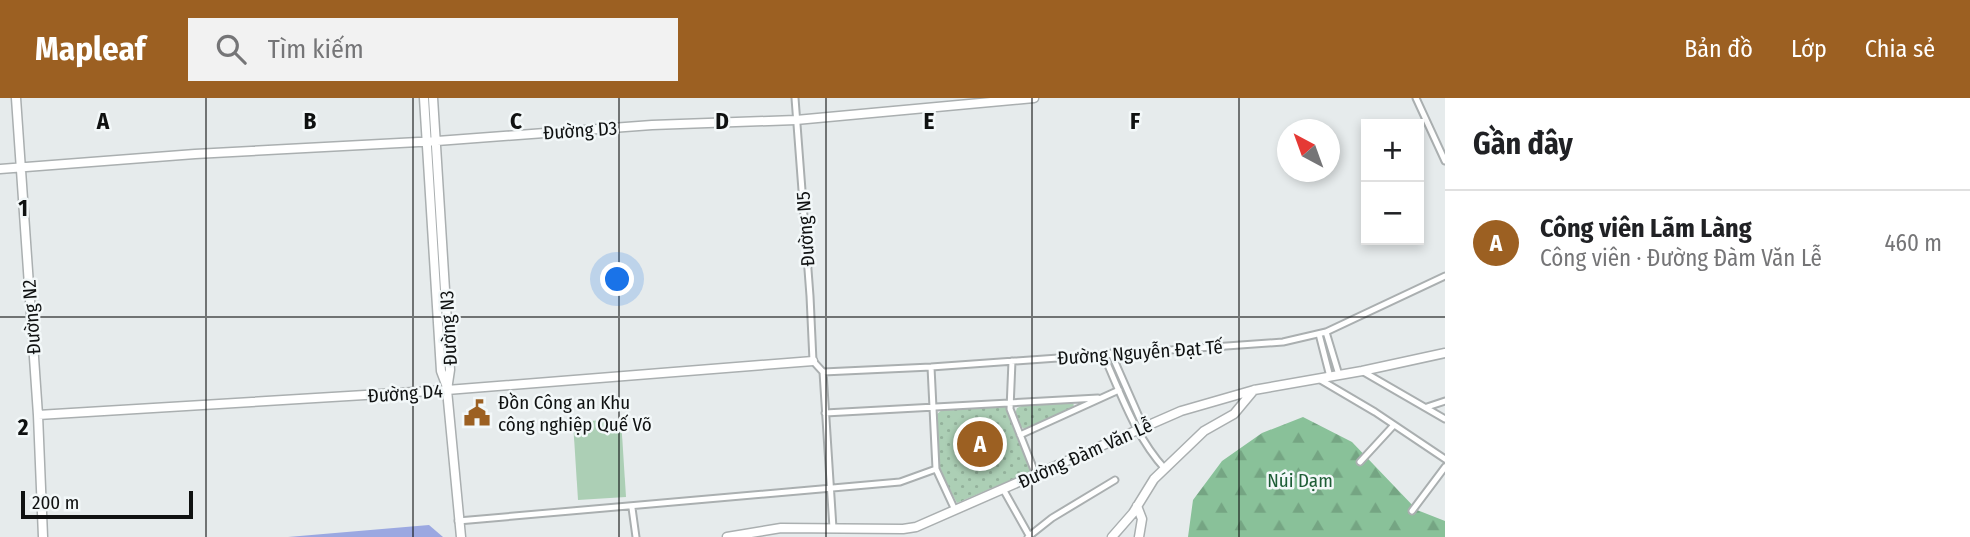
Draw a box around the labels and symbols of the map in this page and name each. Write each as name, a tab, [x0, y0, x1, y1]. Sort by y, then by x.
text: A	[96, 107, 110, 135]
text: B	[304, 107, 317, 135]
text: C	[510, 107, 522, 135]
text: D	[715, 107, 729, 135]
text: E	[924, 107, 935, 135]
text: F	[1130, 107, 1140, 135]
street label: Đường D3	[542, 116, 618, 145]
north arrow	[1277, 119, 1340, 182]
street label: Đường N5	[791, 191, 820, 267]
text: 1	[18, 194, 28, 222]
your location	[600, 262, 634, 296]
street label: Đường N2	[17, 279, 46, 355]
street label: Đường N3	[435, 290, 462, 366]
street label: Đường Nguyễn Đạt Tế	[1057, 335, 1224, 370]
street label: Đường D4	[367, 379, 443, 408]
place label: Đồn Công an Khu công nghiệp Quế Võ	[498, 391, 652, 436]
public building icon: Đồn Công an Khu công nghiệp Quế Võ	[462, 398, 492, 428]
text: 2	[17, 413, 29, 441]
street label: Đường Đàm Văn Lễ	[1014, 414, 1156, 493]
pin: A	[957, 418, 1003, 470]
park label: Núi Dạm	[1267, 469, 1333, 492]
scale bar	[21, 488, 192, 520]

